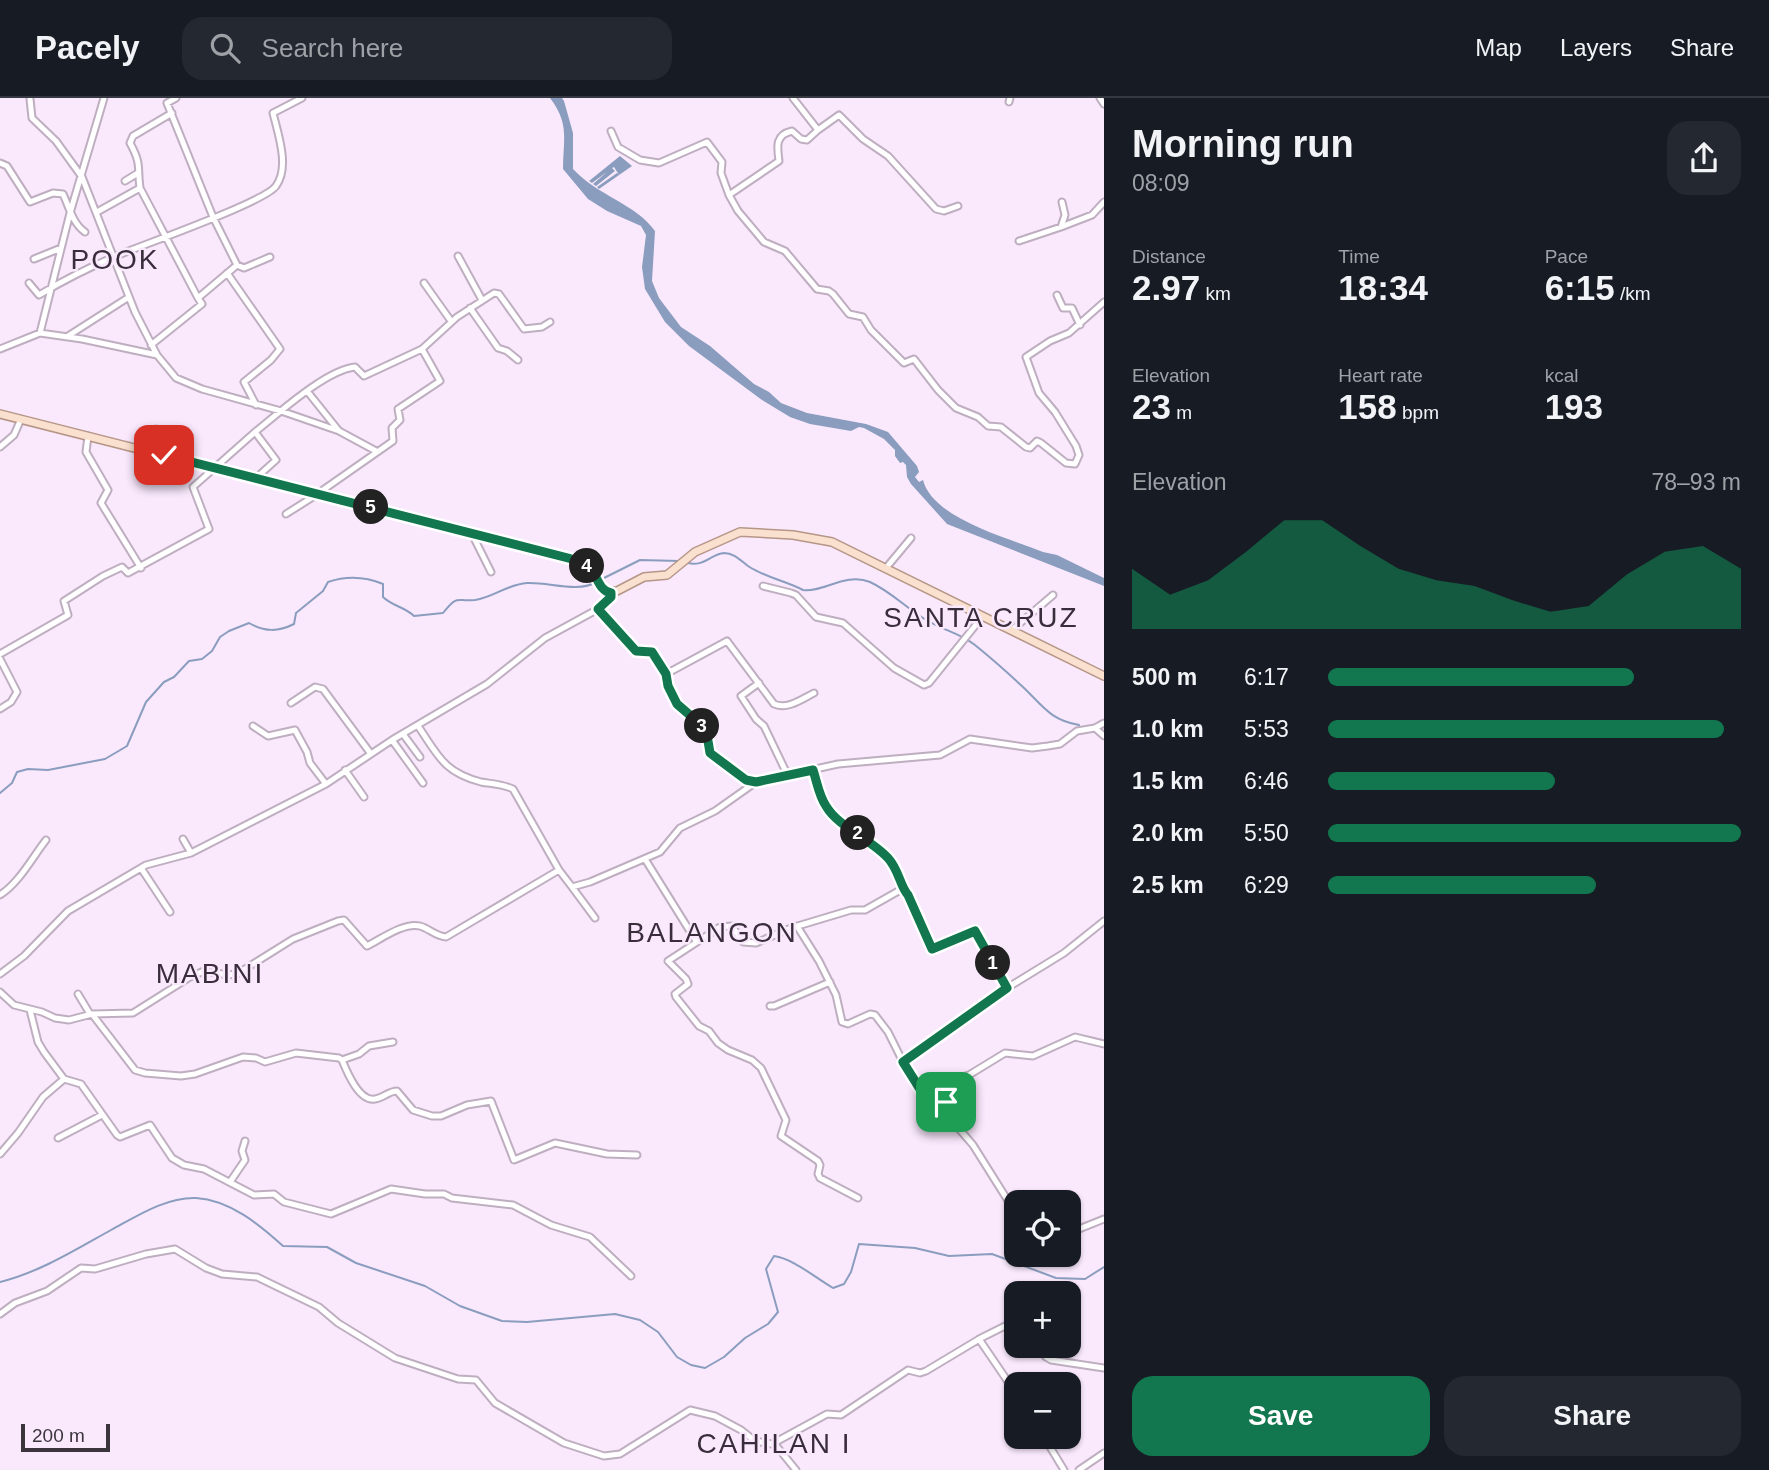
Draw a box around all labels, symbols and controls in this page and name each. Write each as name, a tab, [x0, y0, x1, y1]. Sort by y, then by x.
search box	[182, 17, 672, 80]
text: Pacely	[35, 29, 140, 66]
icon: search	[206, 29, 244, 67]
text: Search here	[262, 33, 403, 63]
text: Map	[1475, 34, 1522, 61]
text: Layers	[1560, 34, 1632, 61]
text: Share	[1670, 34, 1734, 61]
button: share	[1667, 121, 1741, 195]
text: Morning run	[1132, 123, 1354, 165]
text: 08:09	[1132, 170, 1190, 196]
district label: POOK	[71, 244, 159, 275]
text: Distance	[1132, 246, 1206, 267]
text: Time	[1338, 246, 1380, 267]
text: Pace	[1545, 246, 1588, 267]
text: 2.97	[1132, 268, 1200, 307]
text: 18:34	[1338, 268, 1428, 307]
text: 6:15	[1545, 268, 1615, 307]
text: km	[1200, 283, 1231, 304]
text: /km	[1615, 283, 1651, 304]
text: Elevation	[1132, 365, 1210, 386]
text: Heart rate	[1338, 365, 1423, 386]
text: kcal	[1545, 365, 1578, 386]
text: 23	[1132, 387, 1171, 426]
text: 158	[1338, 387, 1397, 426]
text: 193	[1545, 387, 1603, 426]
text: m	[1171, 402, 1192, 423]
text: bpm	[1397, 402, 1439, 423]
pin	[134, 425, 194, 485]
icon: check	[145, 436, 183, 474]
text: Elevation	[1132, 469, 1227, 495]
text: 78–93 m	[1651, 469, 1741, 495]
pin: 5	[354, 490, 388, 524]
text: 5	[365, 496, 376, 517]
pin: 4	[570, 548, 604, 584]
text: 4	[581, 555, 592, 576]
district label: SANTA CRUZ	[883, 602, 1079, 633]
text: 500 m	[1132, 664, 1197, 690]
text: 6:17	[1244, 664, 1289, 690]
pin: 3	[684, 708, 720, 744]
text: 3	[696, 715, 707, 736]
text: 1.0 km	[1132, 716, 1204, 742]
text: 5:53	[1244, 716, 1289, 742]
text: 1.5 km	[1132, 768, 1204, 794]
text: 6:46	[1244, 768, 1289, 794]
pin: 2	[840, 816, 876, 850]
text: 2.0 km	[1132, 820, 1204, 846]
text: 5:50	[1244, 820, 1289, 846]
text: 2	[852, 822, 863, 843]
text: 2.5 km	[1132, 872, 1204, 898]
text: 6:29	[1244, 872, 1289, 898]
district label: BALANGON	[626, 917, 798, 948]
pin: 1	[976, 946, 1010, 980]
text: 1	[987, 952, 998, 973]
district label: MABINI	[156, 958, 264, 989]
pin	[916, 1072, 976, 1132]
icon: arrive	[927, 1083, 965, 1121]
map controls	[1004, 1190, 1081, 1449]
button: locate	[1004, 1190, 1081, 1267]
button: +	[1004, 1281, 1081, 1358]
button: −	[1004, 1372, 1081, 1449]
button: Save	[1132, 1376, 1430, 1456]
button: Share	[1444, 1376, 1741, 1456]
scale bar	[21, 1421, 110, 1453]
text: 200 m	[32, 1425, 85, 1446]
district label: CAHILAN I	[697, 1428, 851, 1459]

